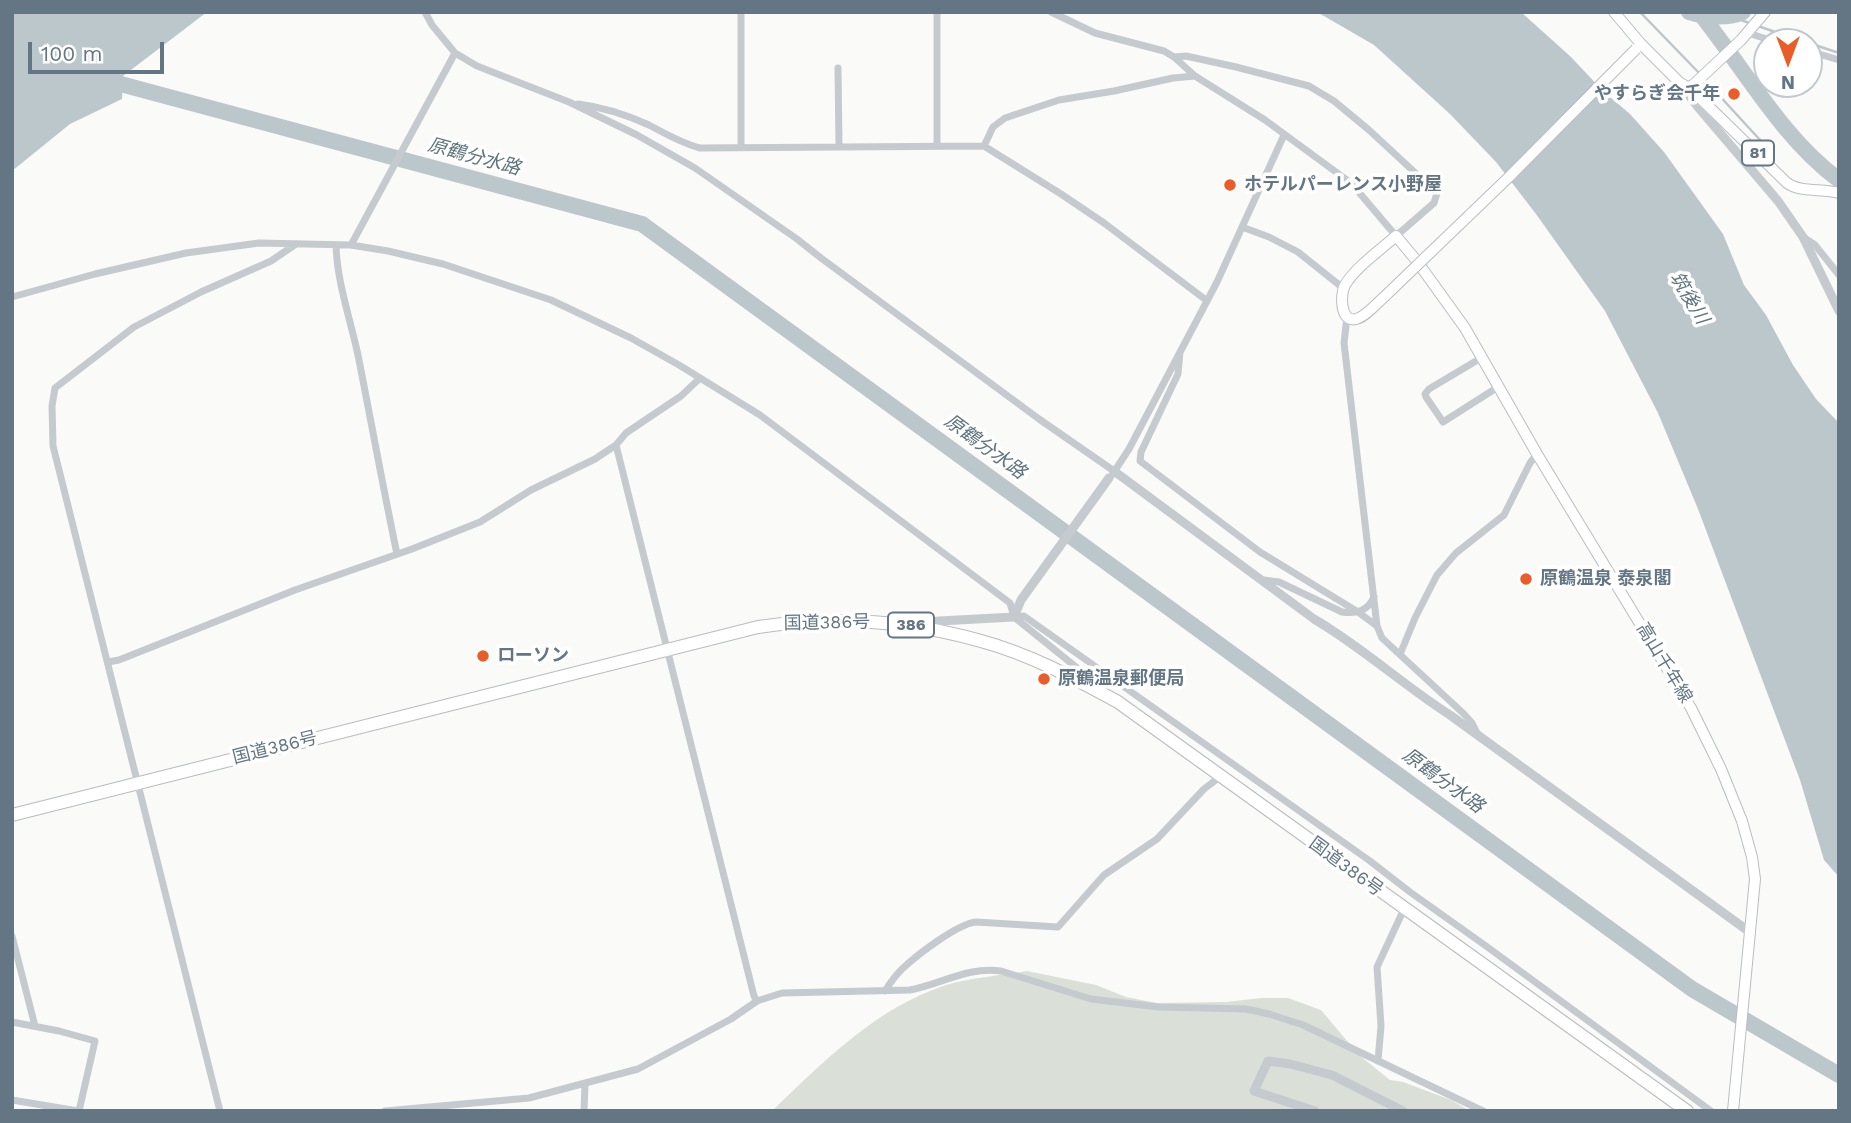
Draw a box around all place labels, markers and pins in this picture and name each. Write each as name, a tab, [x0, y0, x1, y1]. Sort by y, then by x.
place label: やすらぎ会千年	[1594, 83, 1720, 105]
marker: やすらぎ会千年	[1726, 86, 1742, 102]
place label: ホテルパーレンス小野屋	[1244, 174, 1442, 196]
marker: ホテルパーレンス小野屋	[1222, 177, 1238, 193]
place label: 原鶴温泉 泰泉閣	[1540, 568, 1671, 590]
marker: 原鶴温泉 泰泉閣	[1518, 571, 1534, 587]
place label: ローソン	[497, 645, 569, 667]
marker: ローソン	[475, 648, 491, 664]
place label: 原鶴温泉郵便局	[1058, 668, 1184, 690]
marker: 原鶴温泉郵便局	[1036, 671, 1052, 687]

